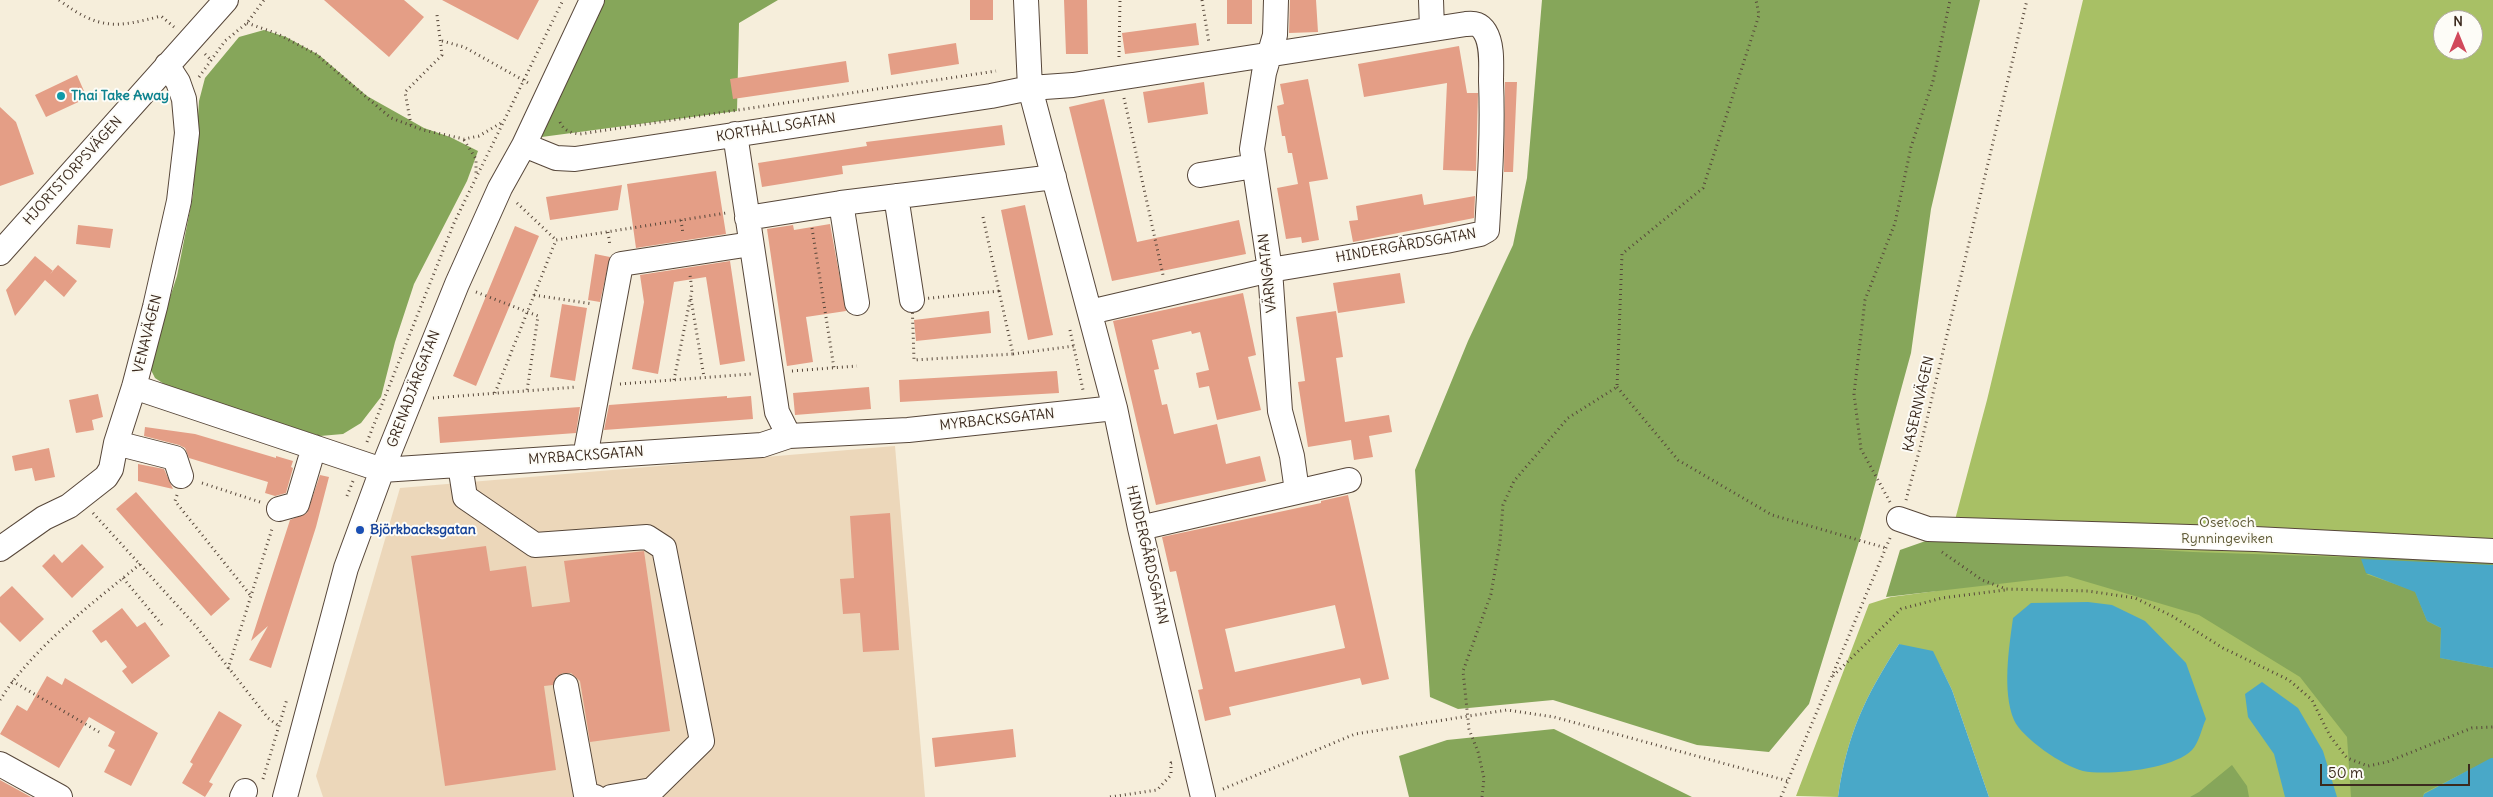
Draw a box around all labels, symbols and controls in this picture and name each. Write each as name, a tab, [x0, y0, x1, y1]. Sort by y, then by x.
north arrow	[2433, 10, 2483, 60]
text: N	[2453, 12, 2463, 30]
place label: Thai Take Away	[71, 88, 169, 104]
marker: Thai Take Away	[55, 90, 67, 102]
street label: KORTHÅLLSGATAN	[715, 110, 837, 146]
street label: HJORTSTORPSVÄGEN	[20, 113, 126, 229]
street label: HINDERGÅRDSGATAN	[1334, 225, 1478, 267]
street label: VÄRNGATAN	[1255, 232, 1281, 314]
street label: VENAVÄGEN	[130, 293, 166, 375]
street label: GRENADJÄRGATAN	[384, 328, 444, 450]
street label: KASERNVÄGEN	[1900, 355, 1938, 453]
street label: MYRBACKSGATAN	[939, 406, 1055, 434]
street label: MYRBACKSGATAN	[528, 444, 644, 468]
street label: HINDERGÅRDSGATAN	[1123, 484, 1171, 626]
park label: Oset och Rynningeviken	[2181, 515, 2273, 548]
place label: Björkbacksgatan	[370, 522, 476, 538]
marker: Björkbacksgatan	[354, 524, 366, 536]
scale bar	[2323, 754, 2473, 786]
text: 50 m	[2328, 763, 2363, 782]

